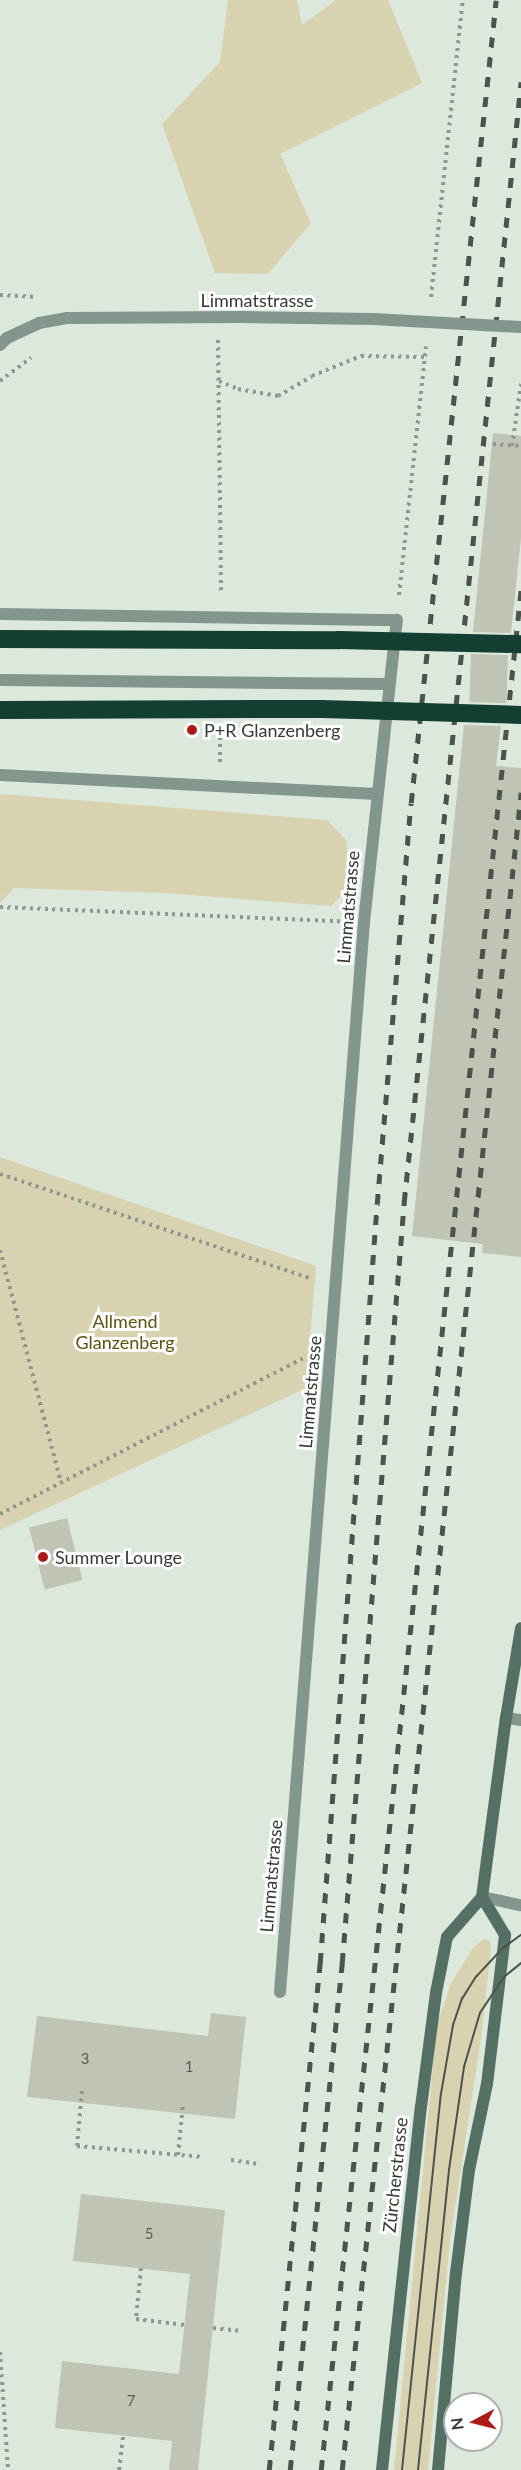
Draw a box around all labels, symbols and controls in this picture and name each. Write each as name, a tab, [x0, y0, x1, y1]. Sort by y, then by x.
street label: Limmatstrasse	[200, 289, 314, 311]
place label: P+R Glanzenberg	[204, 719, 340, 741]
marker: P+R Glanzenberg	[185, 723, 199, 737]
street label: Limmatstrasse	[332, 850, 364, 964]
park label: Allmend Glanzenberg	[75, 1311, 175, 1354]
street label: Limmatstrasse	[294, 1335, 326, 1449]
place label: Summer Lounge	[55, 1546, 182, 1568]
marker: Summer Lounge	[36, 1550, 50, 1564]
street label: Limmatstrasse	[255, 1819, 287, 1933]
house number: 3	[81, 2050, 89, 2068]
house number: 1	[185, 2058, 193, 2076]
street label: Zürcherstrasse	[378, 2116, 412, 2234]
house number: 5	[145, 2225, 153, 2243]
house number: 7	[127, 2392, 135, 2410]
north arrow	[443, 2392, 503, 2452]
text: N	[446, 2417, 467, 2431]

